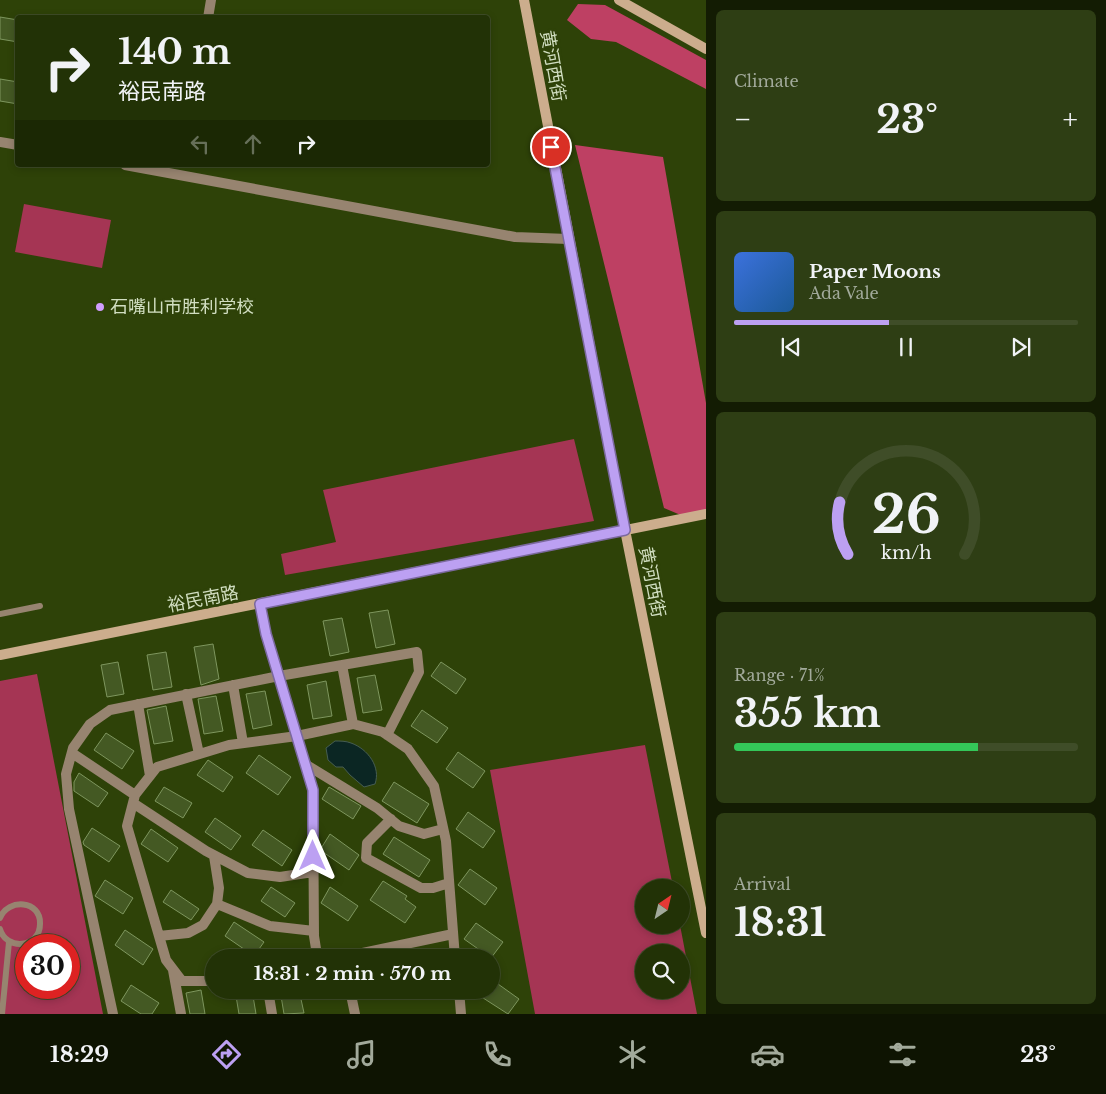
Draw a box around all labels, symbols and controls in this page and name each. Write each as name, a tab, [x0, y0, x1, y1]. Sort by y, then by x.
street label: 黄河西街	[536, 29, 570, 103]
text: 140 m	[118, 30, 231, 73]
icon: right	[35, 35, 100, 100]
text: Climate	[734, 71, 799, 91]
text: 裕民南路	[118, 78, 206, 105]
text: 23°	[876, 96, 938, 143]
text: −	[734, 102, 752, 137]
text: +	[1063, 102, 1078, 137]
pin	[530, 126, 572, 168]
icon: left	[186, 130, 214, 158]
icon: ahead	[239, 130, 267, 158]
icon: right	[292, 130, 320, 158]
icon: arrive	[537, 133, 565, 161]
text: Paper Moons	[809, 260, 941, 283]
text: Ada Vale	[809, 283, 879, 303]
place label: 石嘴山市胜利学校	[110, 296, 254, 318]
marker: 石嘴山市胜利学校	[94, 301, 106, 313]
icon: previous	[777, 333, 805, 361]
icon: pause	[892, 333, 920, 361]
icon: next	[1007, 333, 1035, 361]
text: 26	[872, 483, 940, 547]
text: km/h	[881, 542, 931, 564]
street label: 黄河西街	[634, 545, 670, 619]
street label: 裕民南路	[166, 581, 240, 617]
text: Range · 71%	[734, 665, 825, 685]
text: 355 km	[734, 690, 881, 737]
position arrow	[286, 829, 338, 881]
text: Arrival	[734, 874, 791, 894]
north arrow	[635, 879, 690, 934]
map controls	[635, 879, 690, 999]
text: 18:31	[734, 899, 826, 946]
speed limit sign: 30	[15, 934, 80, 999]
button: search	[635, 944, 690, 999]
text: 18:31 · 2 min · 570 m	[254, 962, 451, 985]
icon: directions	[209, 1037, 244, 1072]
icon: music	[344, 1037, 379, 1072]
icon: phone	[480, 1037, 515, 1072]
icon: climate	[615, 1037, 650, 1072]
icon: car	[750, 1037, 785, 1072]
icon: filters	[885, 1037, 920, 1072]
text: 18:29	[50, 1041, 109, 1068]
text: 23°	[1020, 1041, 1056, 1068]

